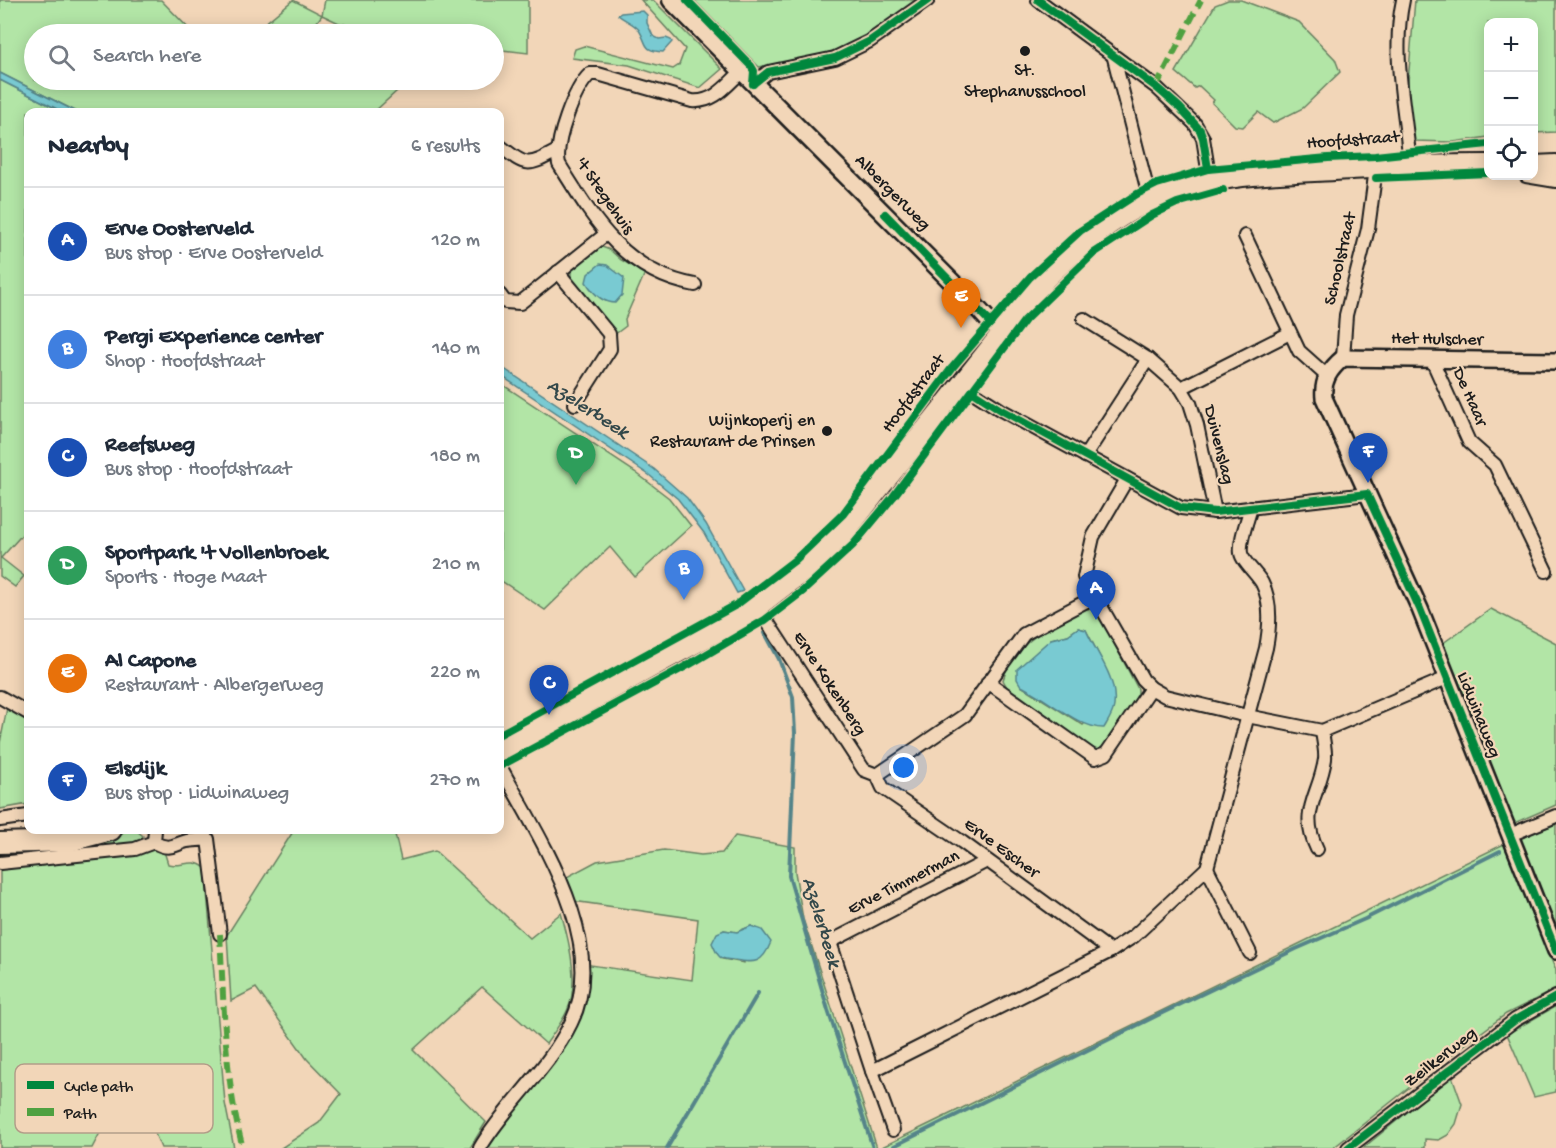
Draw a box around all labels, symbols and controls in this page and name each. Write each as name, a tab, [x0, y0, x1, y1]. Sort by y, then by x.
map controls	[1484, 18, 1538, 180]
button: +	[1484, 18, 1538, 72]
search box	[24, 24, 504, 90]
icon: search	[45, 41, 78, 74]
text: Search here	[93, 44, 201, 70]
marker: St. Stephanusschool	[1018, 44, 1032, 58]
place label: St. Stephanusschool	[964, 61, 1086, 103]
button: −	[1484, 72, 1538, 126]
button: locate	[1484, 126, 1538, 180]
street label: Hoofdstraat	[1306, 127, 1402, 155]
text: Nearby	[48, 132, 129, 163]
text: 6 results	[411, 136, 480, 159]
street label: Albergerweg	[850, 151, 934, 235]
street label: 't Stegehuis	[570, 153, 639, 240]
street label: Schoolstraat	[1320, 209, 1362, 307]
text: Erve Oosterveld	[105, 217, 252, 243]
text: A	[62, 230, 73, 253]
text: 120 m	[432, 230, 480, 253]
text: Bus stop · Erve Oosterveld	[105, 243, 322, 266]
pin: E	[942, 278, 980, 328]
text: Pergi Experience center	[105, 325, 322, 351]
street label: Het Hulscher	[1391, 329, 1485, 351]
text: B	[62, 338, 73, 361]
text: 140 m	[432, 338, 480, 361]
street label: Hoofdstraat	[878, 349, 951, 437]
text: Shop · Hoofdstraat	[105, 351, 264, 374]
street label: De Haar	[1446, 364, 1492, 431]
water label: Azelerbeek	[542, 375, 634, 446]
street label: Duivenslag	[1198, 402, 1238, 487]
place label: Wijnkoperij en Restaurant de Prinsen	[650, 411, 815, 453]
marker: Wijnkoperij en Restaurant de Prinsen	[820, 424, 834, 438]
text: Reefsweg	[105, 433, 195, 459]
pin: F	[1348, 434, 1388, 483]
pin: D	[556, 436, 596, 485]
text: C	[62, 446, 73, 469]
text: 180 m	[431, 446, 480, 469]
text: Bus stop · Hoofdstraat	[105, 459, 291, 482]
text: Sportpark 't Vollenbroek	[105, 541, 327, 567]
pin: B	[664, 550, 704, 600]
text: D	[61, 554, 74, 577]
text: 210 m	[432, 554, 480, 577]
text: Sports · Hoge Maat	[105, 567, 265, 590]
pin: A	[1076, 570, 1116, 620]
street label: Erve Kokenberg	[788, 628, 870, 740]
text: Al Capone	[105, 649, 196, 675]
text: E	[61, 662, 74, 685]
text: 220 m	[430, 662, 480, 685]
pin: C	[530, 666, 568, 715]
street label: Lidwinaweg	[1451, 669, 1505, 761]
text: Restaurant · Albergerweg	[105, 675, 324, 698]
your location	[889, 753, 918, 782]
text: Elsdijk	[105, 757, 166, 783]
text: F	[62, 770, 73, 793]
text: 270 m	[430, 770, 480, 793]
text: Bus stop · Lidwinaweg	[105, 783, 289, 806]
street label: Erve Escher	[959, 815, 1044, 884]
street label: Erve Timmerman	[845, 846, 964, 920]
water label: Azelerbeek	[795, 875, 845, 973]
street label: Zeilkerweg	[1401, 1023, 1481, 1093]
legend	[15, 1064, 213, 1133]
text: Cycle path	[64, 1079, 134, 1098]
text: Path	[63, 1106, 97, 1125]

